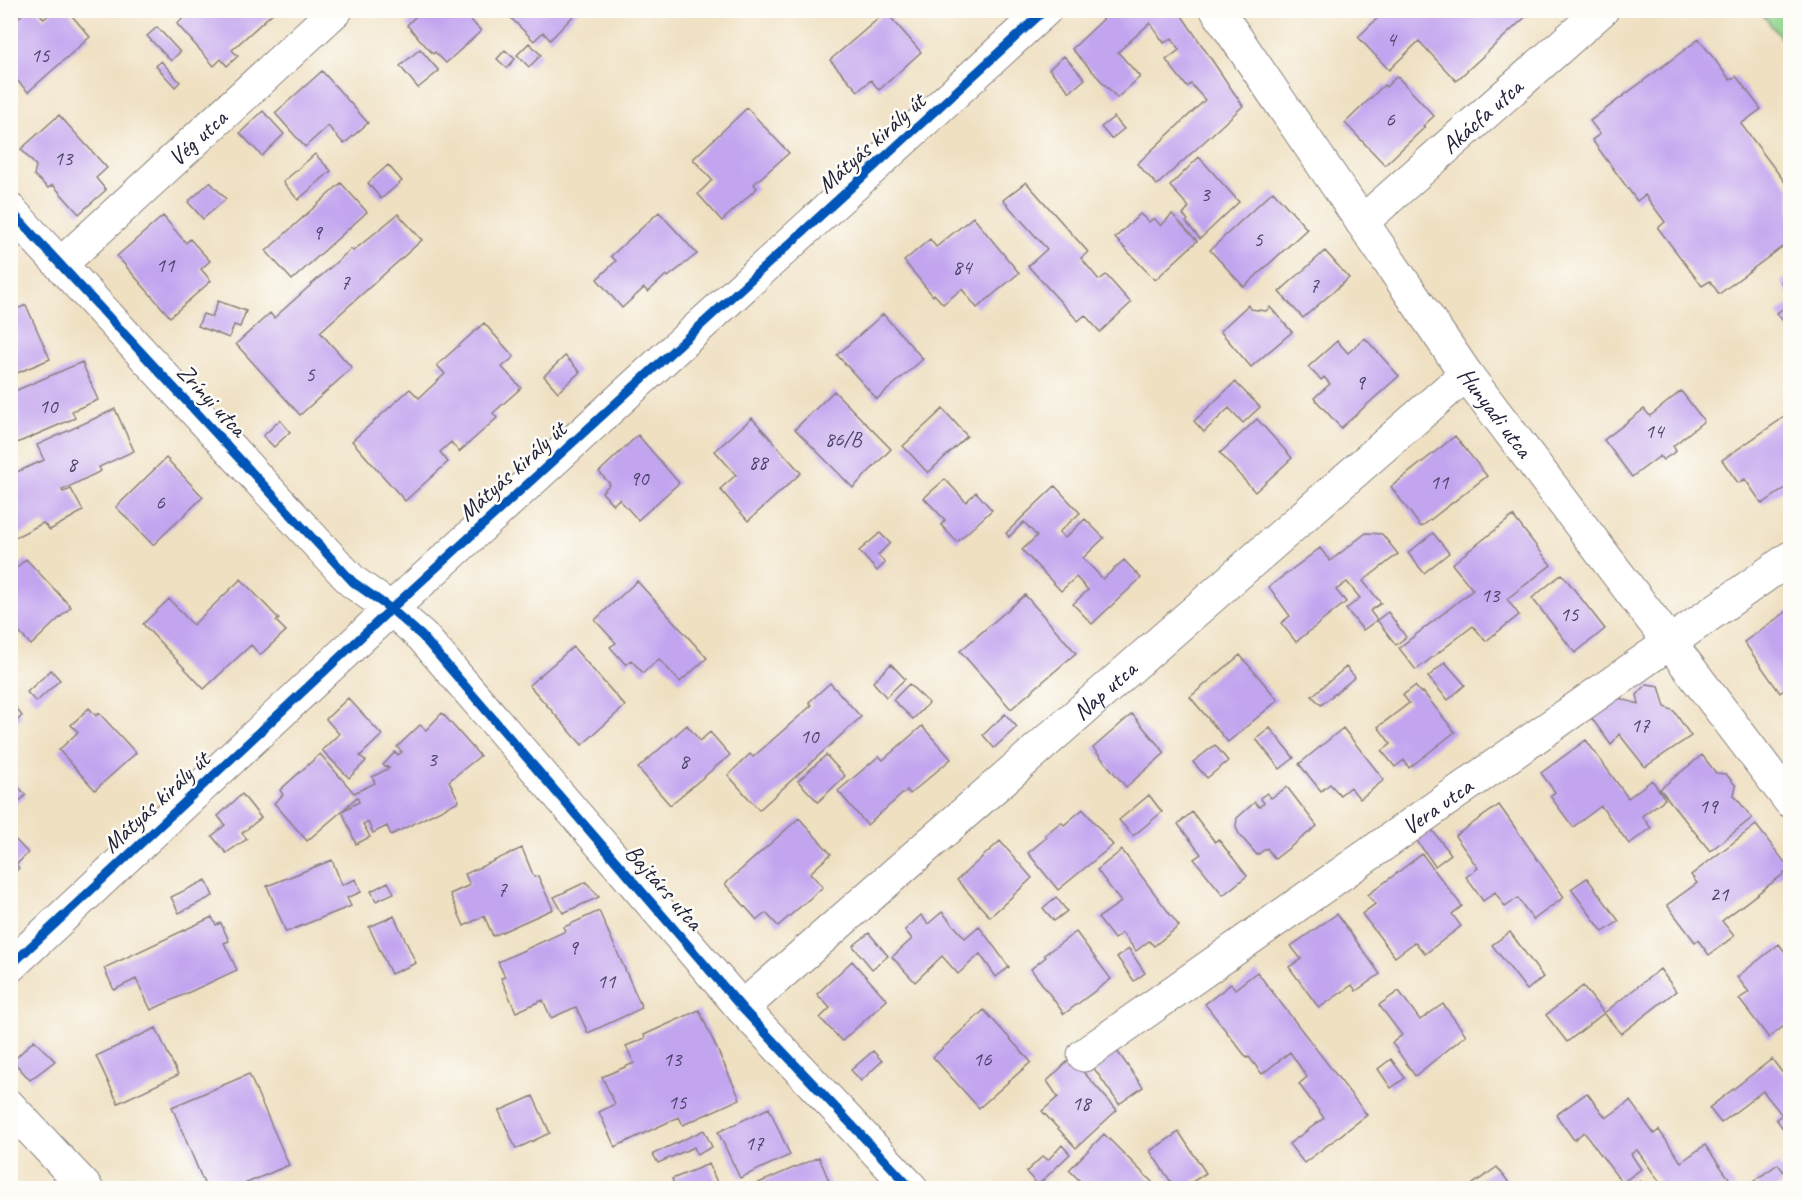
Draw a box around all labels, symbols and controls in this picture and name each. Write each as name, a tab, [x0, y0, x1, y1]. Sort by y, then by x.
house number: 4	[1386, 26, 1398, 52]
house number: 15	[31, 42, 51, 68]
street label: Akácfa utca	[1435, 71, 1530, 160]
street label: Mátyás király út	[811, 85, 933, 200]
street label: Vég utca	[162, 102, 234, 172]
house number: 6	[1385, 106, 1395, 132]
house number: 13	[54, 145, 74, 171]
house number: 3	[1200, 181, 1211, 207]
house number: 9	[312, 219, 323, 245]
house number: 5	[1253, 226, 1264, 252]
house number: 11	[156, 252, 176, 278]
house number: 84	[953, 254, 974, 280]
house number: 7	[340, 269, 351, 295]
house number: 7	[1309, 272, 1320, 298]
street label: Zrínyi utca	[171, 357, 255, 444]
house number: 5	[305, 361, 316, 387]
street label: Hunyadi utca	[1451, 361, 1540, 464]
house number: 9	[1355, 369, 1366, 395]
house number: 10	[39, 393, 59, 419]
street label: Mátyás király út	[452, 413, 574, 528]
house number: 14	[1645, 418, 1666, 444]
house number: 86/B	[825, 426, 863, 452]
house number: 88	[749, 449, 770, 475]
house number: 8	[67, 451, 79, 477]
house number: 90	[630, 465, 650, 491]
house number: 11	[1430, 469, 1450, 495]
house number: 6	[155, 489, 165, 515]
house number: 13	[1481, 582, 1501, 608]
house number: 15	[1560, 601, 1580, 627]
street label: Nap utca	[1066, 653, 1144, 727]
house number: 17	[1631, 712, 1651, 738]
house number: 10	[800, 723, 820, 749]
street label: Mátyás király út	[96, 743, 217, 859]
house number: 3	[427, 746, 438, 772]
house number: 8	[679, 748, 691, 774]
street label: Vera utca	[1396, 770, 1480, 841]
house number: 19	[1699, 793, 1719, 819]
street label: Bajtárs utca	[619, 838, 710, 937]
house number: 7	[497, 876, 508, 902]
house number: 21	[1710, 881, 1730, 907]
house number: 9	[568, 934, 579, 960]
house number: 11	[597, 968, 617, 994]
house number: 13	[663, 1046, 683, 1072]
house number: 16	[973, 1046, 992, 1072]
house number: 15	[668, 1089, 688, 1115]
house number: 18	[1072, 1090, 1093, 1116]
house number: 17	[745, 1130, 765, 1156]

